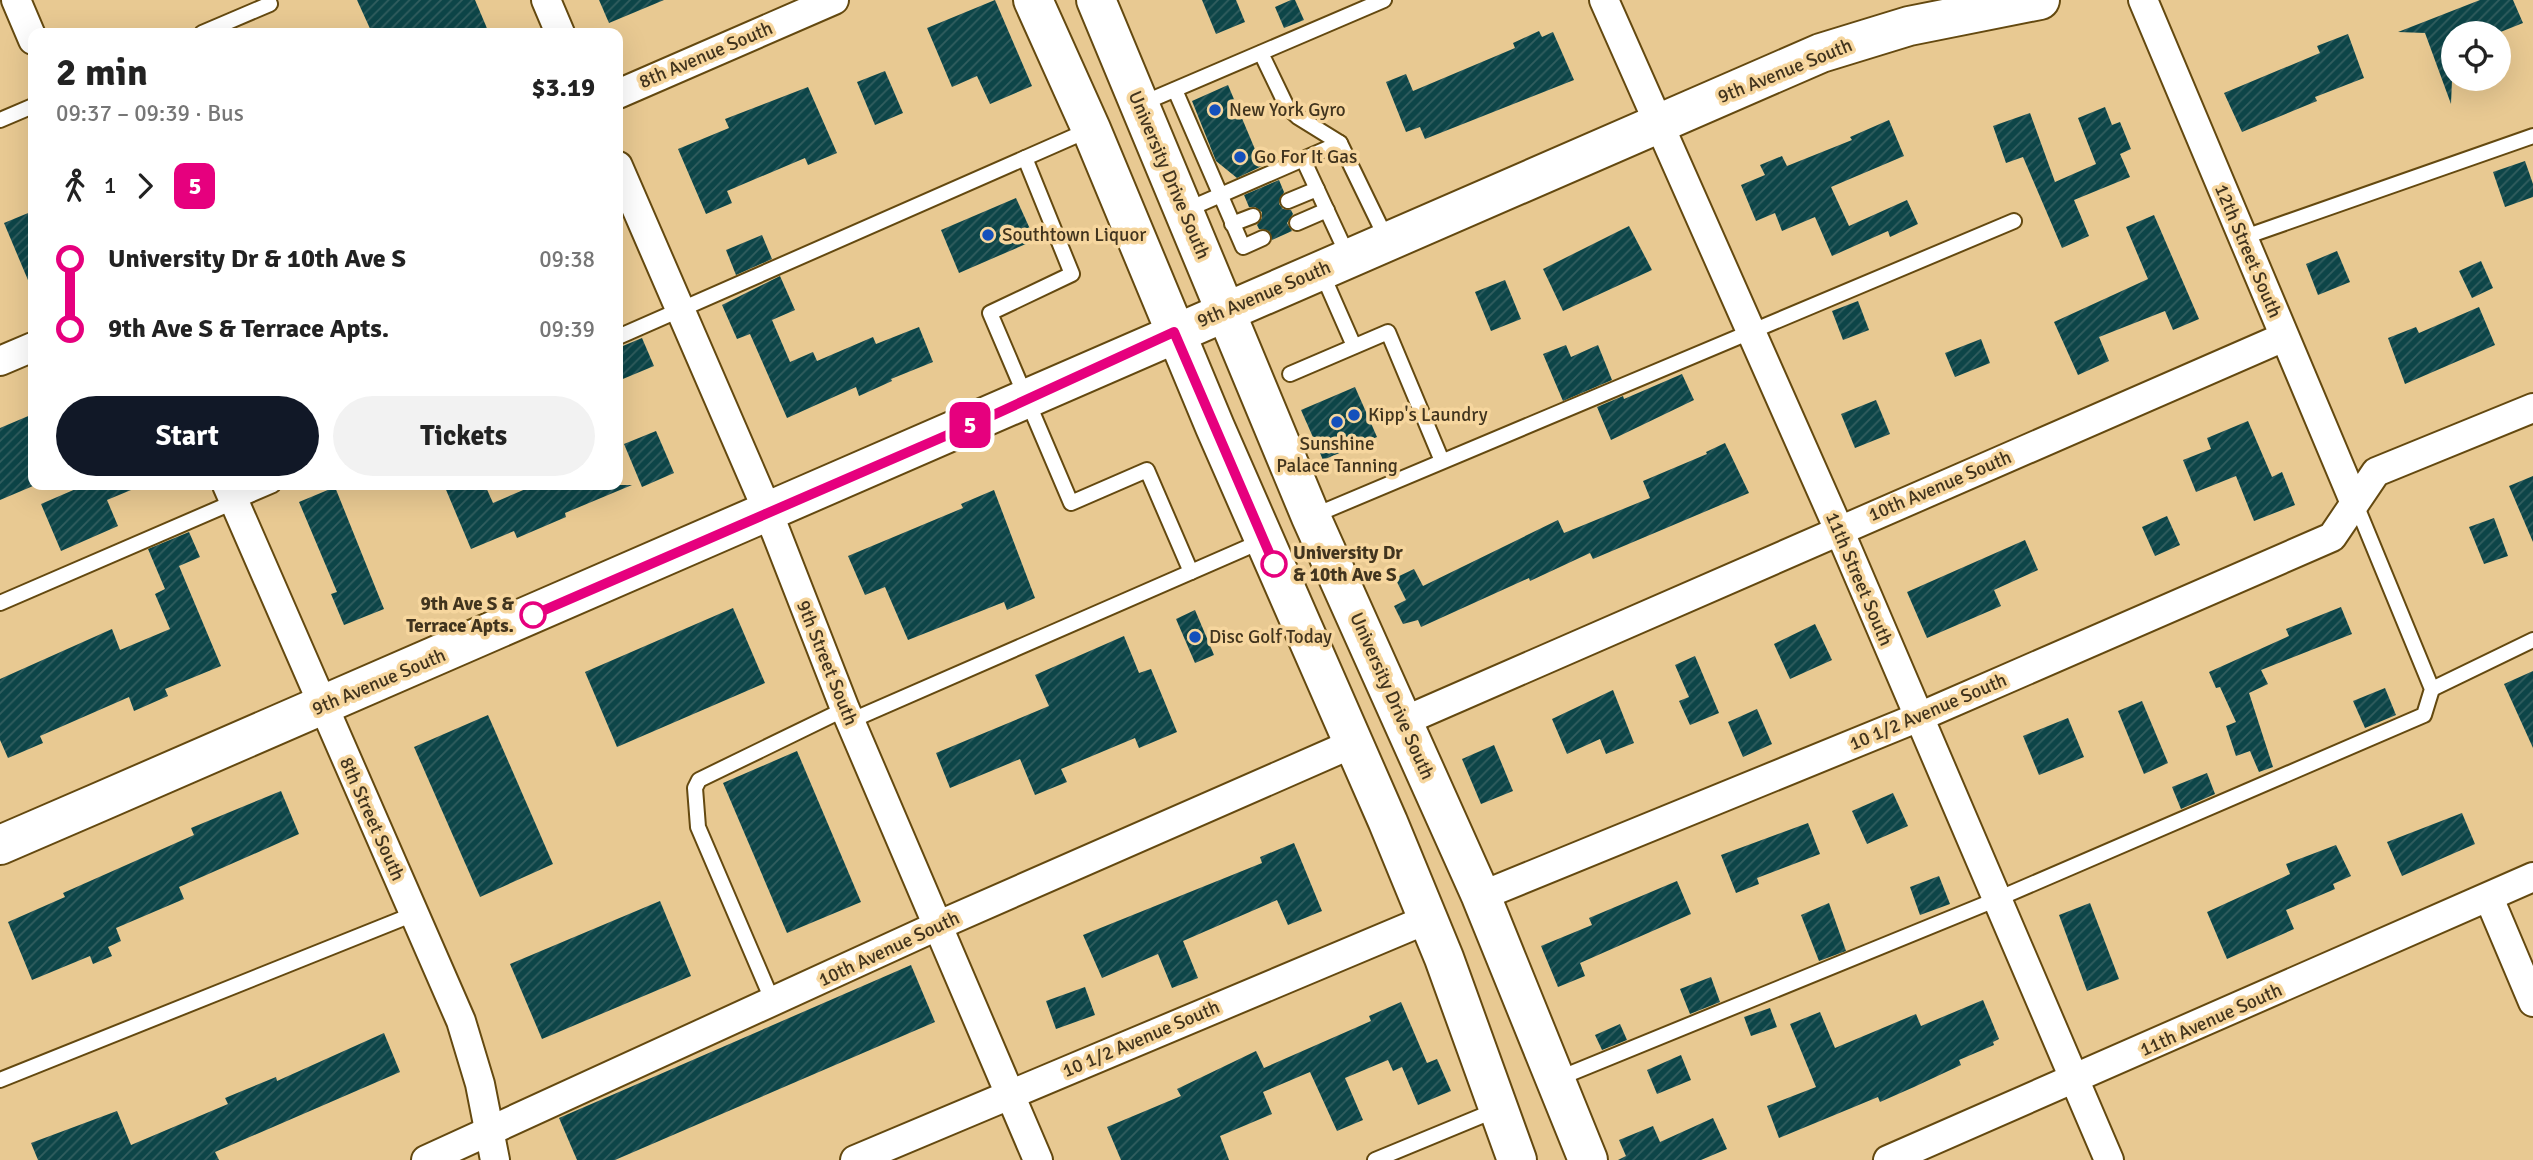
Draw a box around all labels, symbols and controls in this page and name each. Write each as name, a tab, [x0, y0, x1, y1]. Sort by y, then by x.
street label: 8th Avenue South	[636, 16, 776, 94]
map controls	[2441, 21, 2511, 91]
button: locate	[2441, 21, 2511, 91]
street label: 9th Avenue South	[1714, 33, 1856, 109]
text: 2 min	[56, 49, 148, 96]
text: $3.19	[531, 72, 595, 104]
street label: University Drive South	[1123, 87, 1215, 263]
place label: New York Gyro	[1229, 98, 1346, 122]
text: 09:37 – 09:39 · Bus	[56, 99, 244, 128]
marker: New York Gyro	[1207, 102, 1223, 118]
place label: Go For It Gas	[1254, 145, 1357, 169]
marker: Go For It Gas	[1232, 149, 1248, 165]
icon: walk	[56, 167, 94, 205]
icon: forward	[126, 167, 164, 205]
text: 1	[104, 171, 116, 200]
text: 5	[188, 171, 201, 201]
street label: 12th Street South	[2209, 180, 2287, 322]
place label: Southtown Liquor	[1002, 223, 1146, 247]
marker: Southtown Liquor	[980, 227, 996, 243]
text: University Dr & 10th Ave S	[108, 243, 406, 275]
text: 09:38	[539, 245, 595, 274]
street label: 9th Avenue South	[1194, 255, 1334, 333]
text: 9th Ave S & Terrace Apts.	[108, 313, 389, 345]
text: 09:39	[539, 315, 595, 344]
button: Start	[56, 396, 319, 476]
button: Tickets	[333, 396, 595, 476]
line badge: 5	[947, 402, 993, 448]
place label: Kipp's Laundry	[1368, 403, 1488, 427]
marker: Kipp's Laundry	[1346, 407, 1362, 423]
text: 5	[964, 410, 976, 440]
marker: Sunshine Palace Tanning	[1329, 414, 1345, 430]
place label: Sunshine Palace Tanning	[1276, 432, 1398, 478]
street label: 10th Avenue South	[1865, 445, 2015, 527]
street label: 11th Street South	[1820, 508, 1898, 650]
place label: University Dr & 10th Ave S	[1293, 541, 1403, 587]
marker: University Dr & 10th Ave S	[1261, 551, 1287, 577]
place label: 9th Ave S & Terrace Apts.	[406, 592, 515, 638]
street label: 9th Street South	[791, 597, 863, 729]
marker: 9th Ave S & Terrace Apts.	[520, 602, 546, 628]
street label: University Drive South	[1344, 609, 1440, 783]
place label: Disc Golf Today	[1209, 625, 1332, 649]
marker: Disc Golf Today	[1187, 629, 1203, 645]
street label: 9th Avenue South	[309, 643, 449, 721]
street label: 10 1/2 Avenue South	[1846, 668, 2010, 756]
street label: 8th Street South	[334, 753, 410, 885]
street label: 10th Avenue South	[815, 906, 963, 992]
street label: 11th Avenue South	[2136, 978, 2286, 1062]
street label: 10 1/2 Avenue South	[1059, 995, 1223, 1083]

